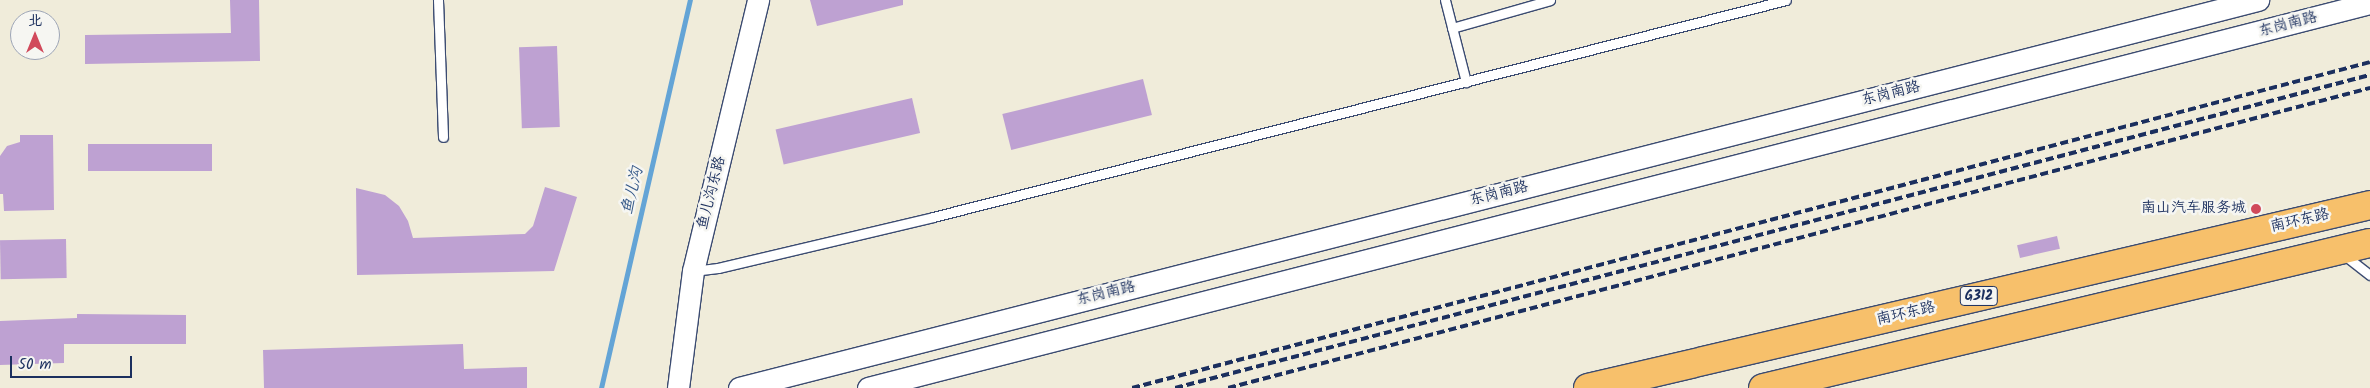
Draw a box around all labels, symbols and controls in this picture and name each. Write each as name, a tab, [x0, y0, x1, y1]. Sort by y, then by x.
street label: 东岗南路	[2257, 9, 2319, 41]
north arrow	[10, 10, 60, 60]
text: 北	[28, 10, 42, 32]
street label: 东岗南路	[1860, 78, 1922, 110]
street label: 鱼儿沟东路	[694, 154, 730, 232]
water label: 鱼儿沟	[618, 165, 648, 217]
street label: 东岗南路	[1468, 178, 1530, 210]
place label: 南山汽车服务城	[2141, 200, 2246, 218]
marker: 南山汽车服务城	[2250, 203, 2262, 215]
street label: 南环东路	[2269, 205, 2331, 237]
street label: 东岗南路	[1075, 278, 1137, 310]
road number: G312	[1959, 284, 1999, 308]
street label: 南环东路	[1875, 298, 1937, 330]
scale bar	[12, 346, 135, 378]
text: 50 m	[18, 353, 52, 377]

